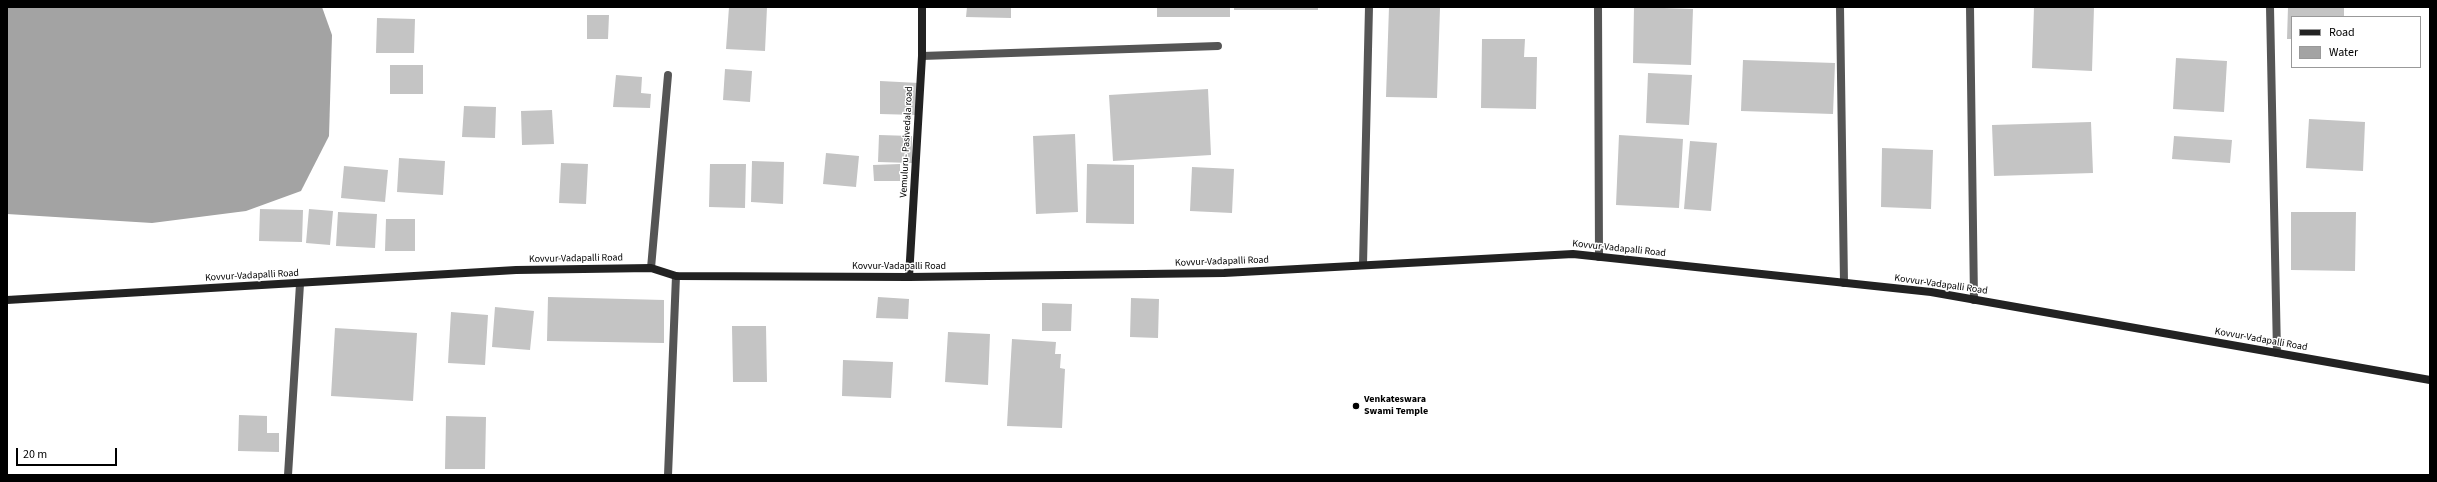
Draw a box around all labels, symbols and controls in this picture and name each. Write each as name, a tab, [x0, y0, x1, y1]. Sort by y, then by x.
legend	[2291, 16, 2421, 68]
text: Road	[2329, 24, 2355, 41]
text: Water	[2329, 44, 2358, 61]
street label: Vemuluru- Pasivedala road	[898, 86, 916, 198]
street label: Kovvur-Vadapalli Road	[1572, 238, 1666, 260]
street label: Kovvur-Vadapalli Road	[529, 252, 623, 266]
street label: Kovvur-Vadapalli Road	[1175, 254, 1269, 270]
street label: Kovvur-Vadapalli Road	[852, 261, 946, 273]
street label: Kovvur-Vadapalli Road	[205, 268, 299, 284]
street label: Kovvur-Vadapalli Road	[1894, 273, 1988, 297]
street label: Kovvur-Vadapalli Road	[2214, 326, 2308, 354]
place label: Venkateswara Swami Temple	[1364, 394, 1428, 418]
marker: Venkateswara Swami Temple	[1351, 401, 1361, 411]
scale bar	[18, 440, 119, 466]
text: 20 m	[23, 446, 47, 463]

